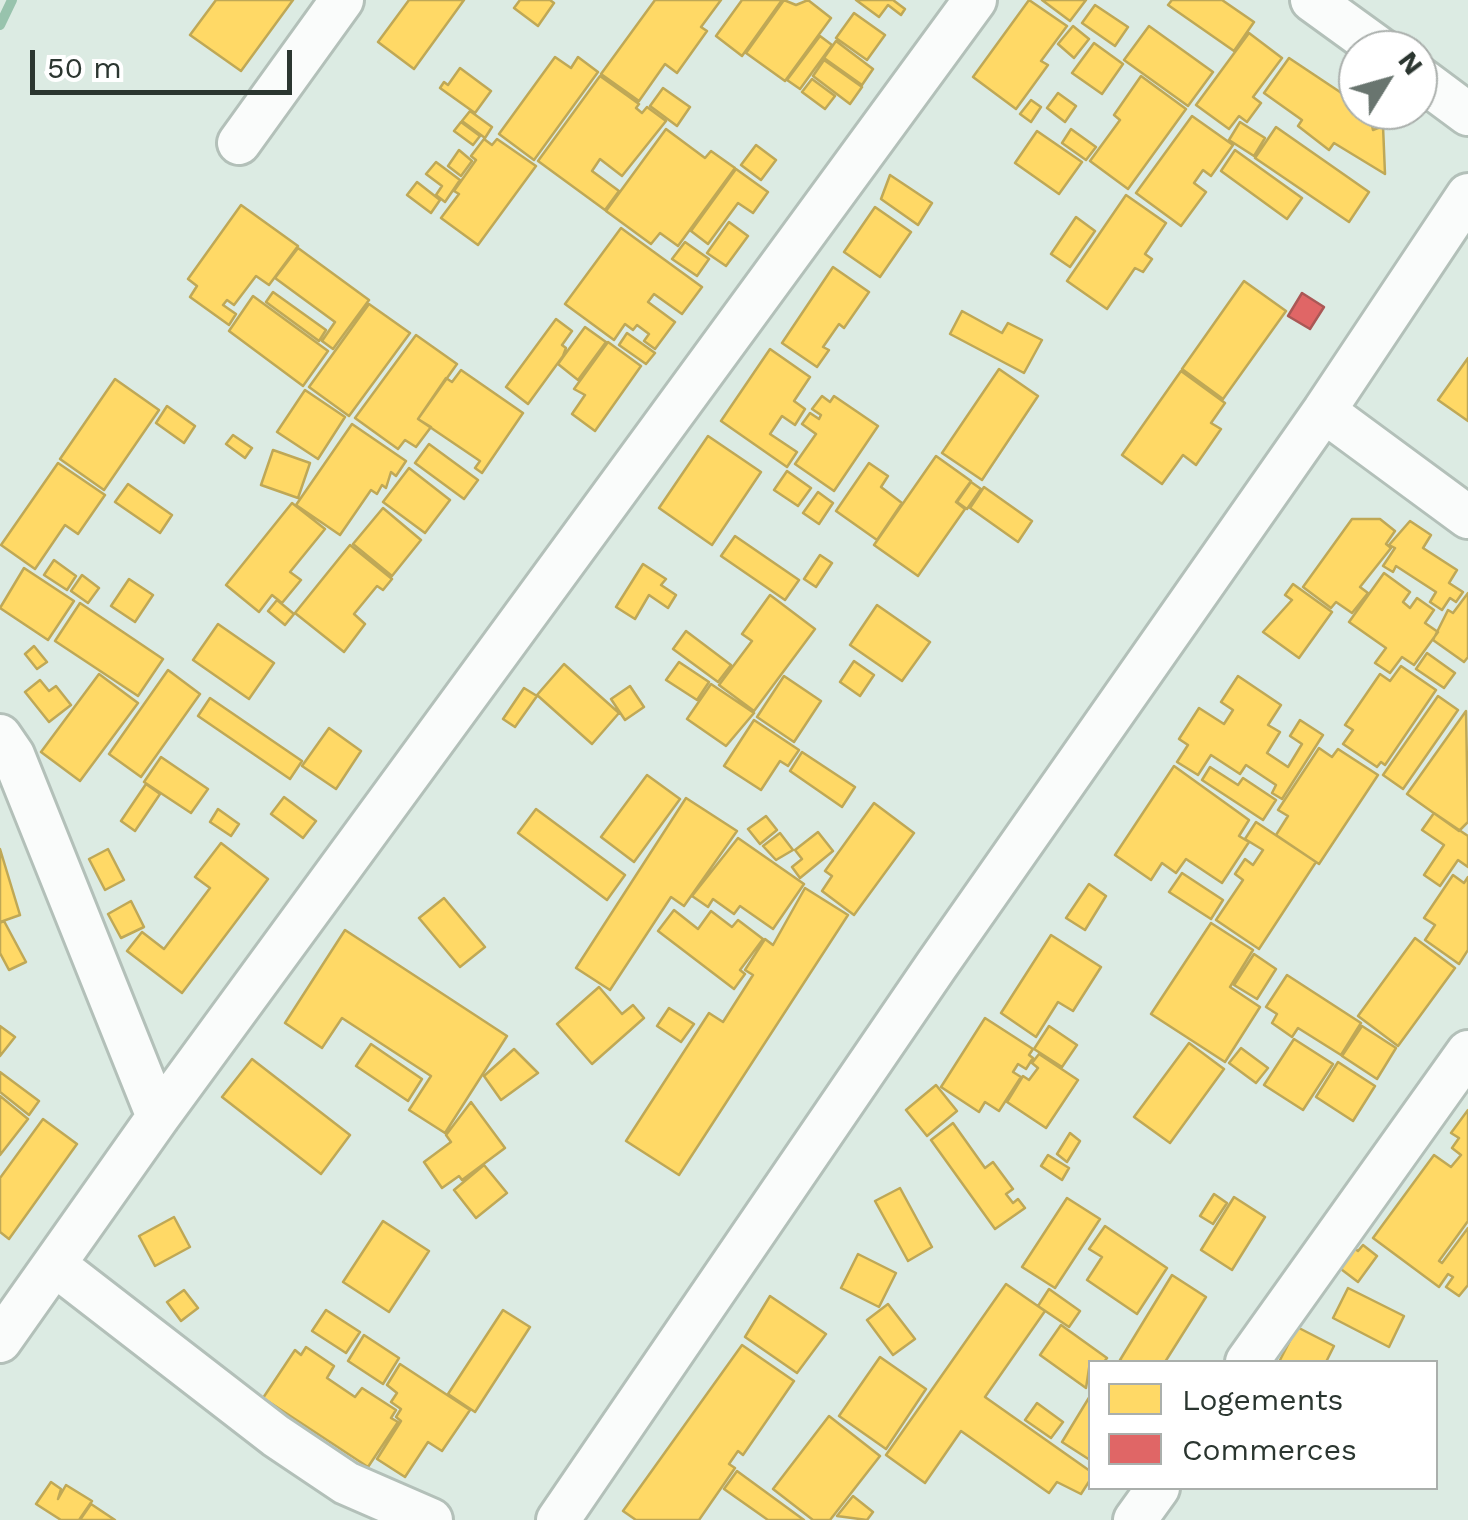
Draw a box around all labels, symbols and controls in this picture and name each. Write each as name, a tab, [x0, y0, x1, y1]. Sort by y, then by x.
scale bar	[35, 30, 298, 92]
north arrow	[1338, 30, 1438, 130]
text: N	[1391, 45, 1430, 81]
text: 50 m	[47, 50, 122, 85]
legend	[1088, 1360, 1438, 1490]
text: Logements	[1182, 1382, 1343, 1417]
text: Commerces	[1182, 1432, 1357, 1467]

